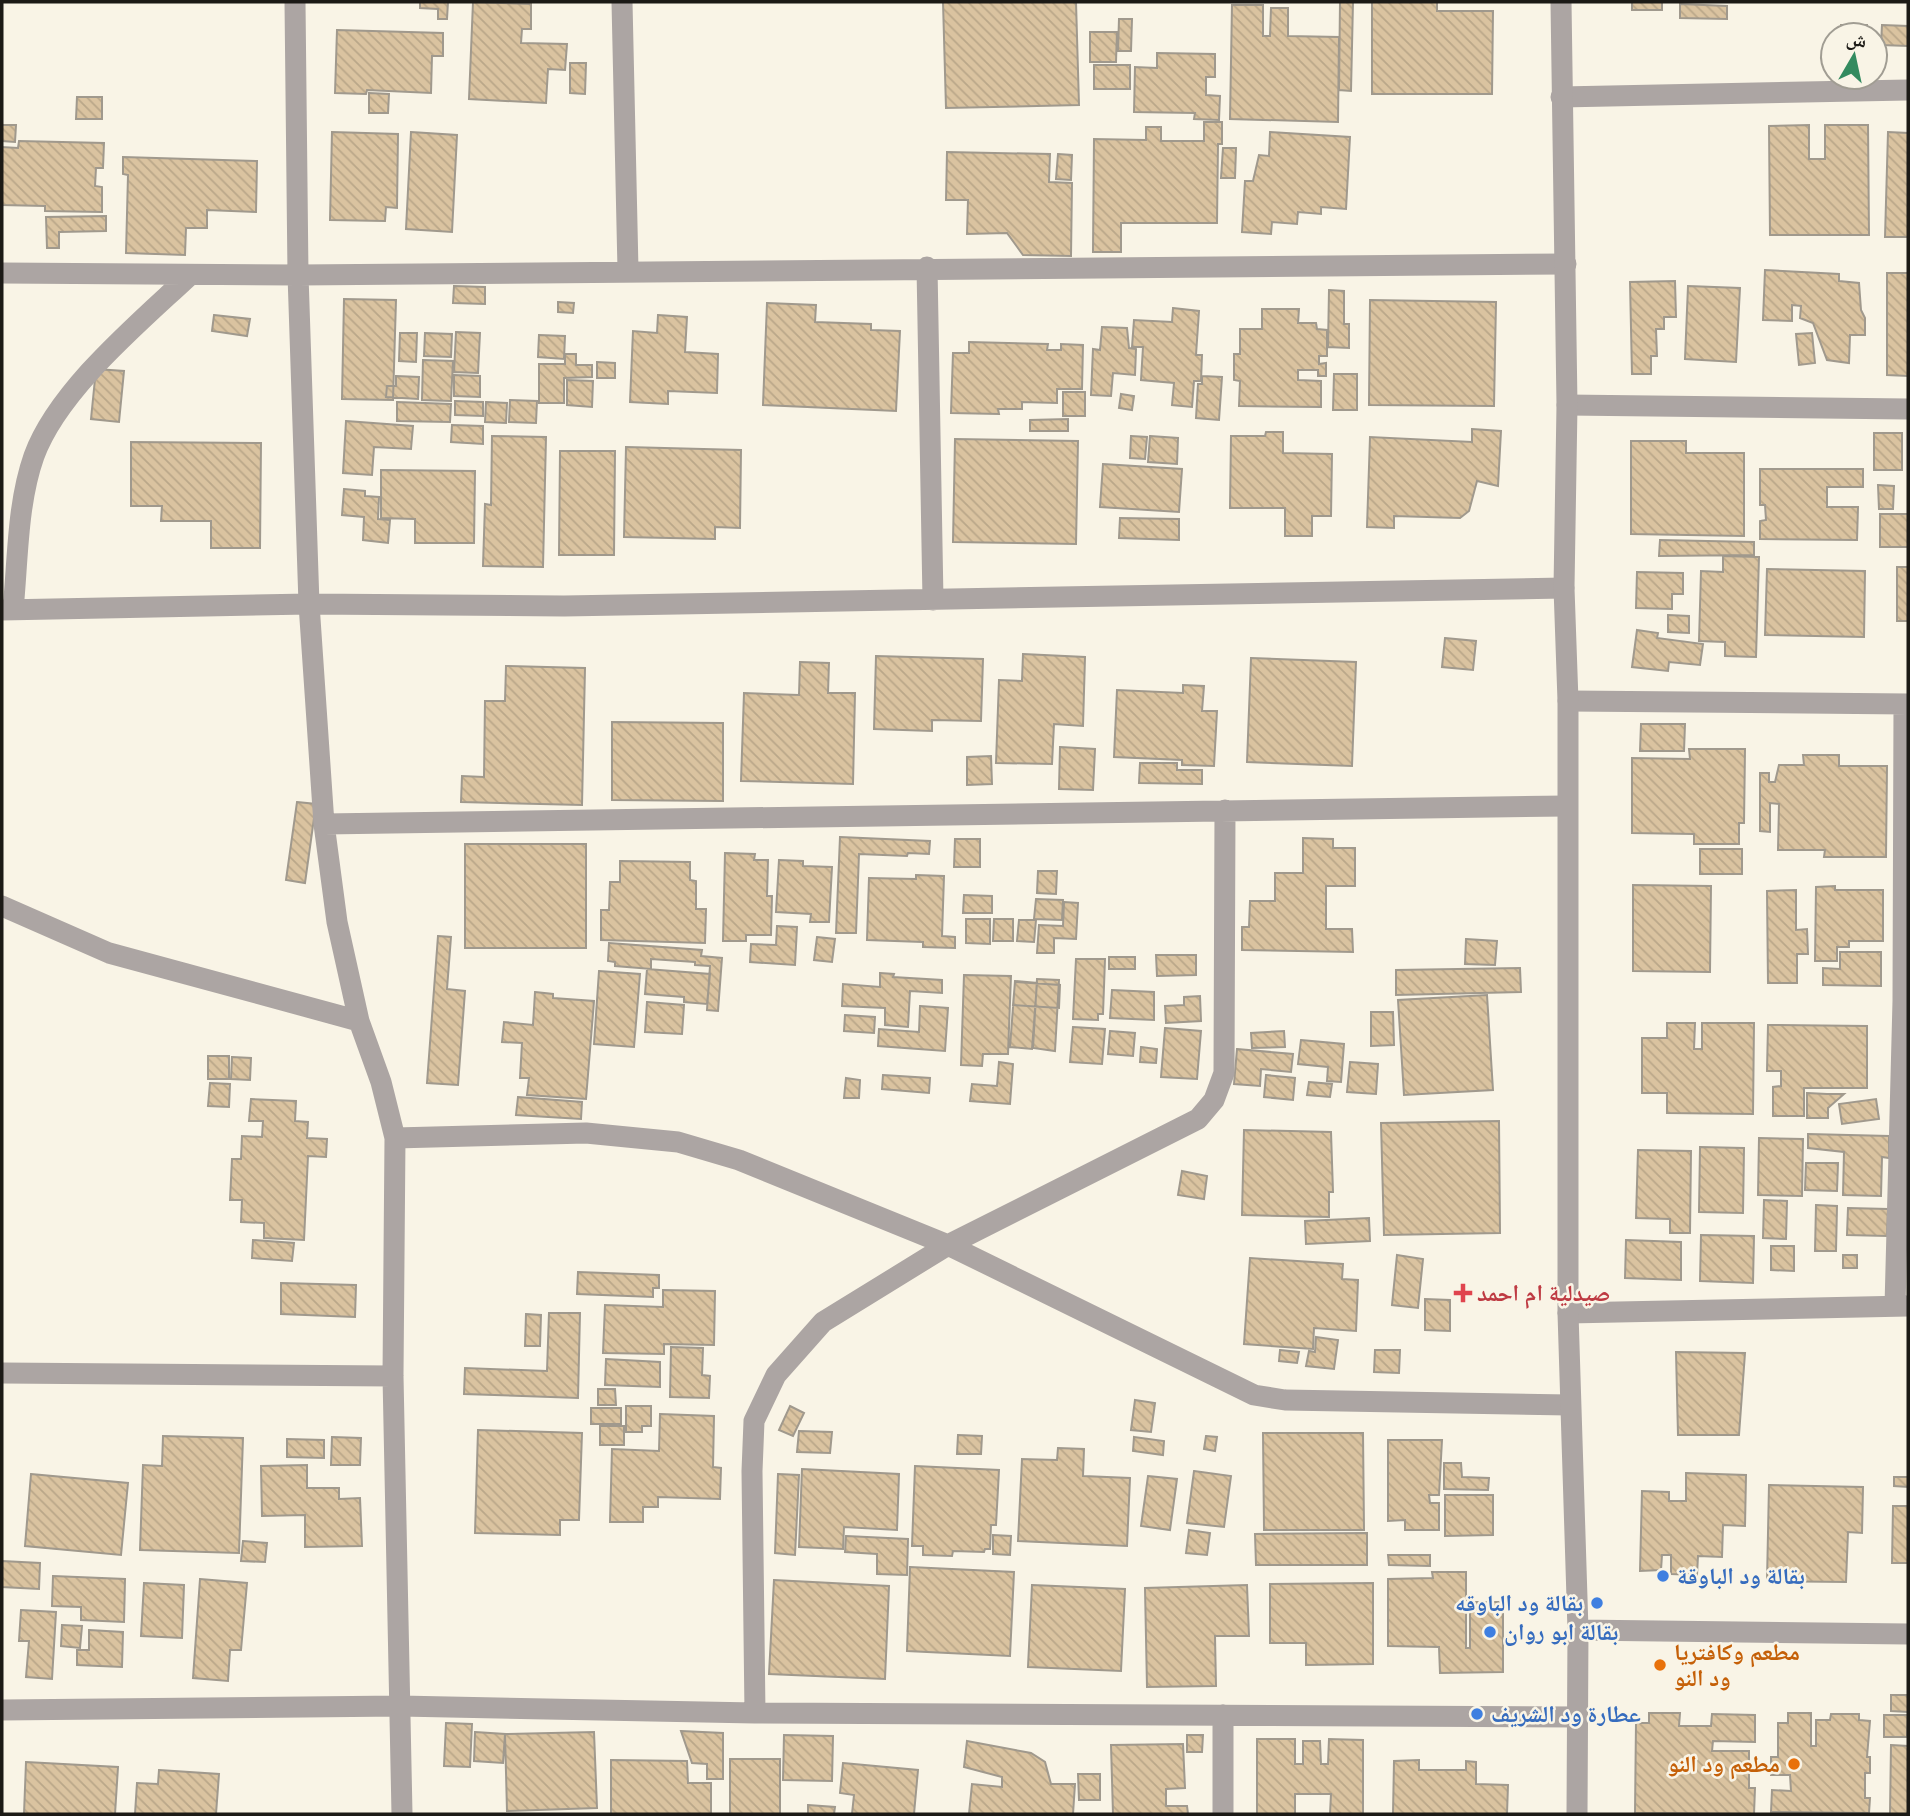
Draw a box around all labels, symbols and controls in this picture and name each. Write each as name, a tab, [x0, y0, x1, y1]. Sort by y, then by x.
north arrow	[1819, 21, 1889, 91]
text: ش	[1845, 26, 1868, 53]
place label: صيدلية ام احمد	[1477, 1278, 1610, 1309]
marker: صيدلية ام احمد	[1455, 1285, 1471, 1301]
place label: بقالة ود الباوقة	[1677, 1561, 1805, 1590]
marker: بقالة ود الباوقة	[1655, 1568, 1671, 1584]
place label: بقالة ود الباوقه	[1455, 1588, 1583, 1617]
marker: بقالة ود الباوقه	[1589, 1595, 1605, 1611]
place label: بقالة ابو روان	[1504, 1617, 1618, 1646]
marker: بقالة ابو روان	[1482, 1624, 1498, 1640]
place label: مطعم وكافتريا ود النو	[1674, 1637, 1800, 1691]
marker: مطعم وكافتريا ود النو	[1652, 1657, 1668, 1673]
place label: عطارة ود الشريف	[1491, 1699, 1641, 1728]
marker: عطارة ود الشريف	[1469, 1706, 1485, 1722]
place label: مطعم ود النو	[1667, 1749, 1780, 1780]
marker: مطعم ود النو	[1786, 1756, 1802, 1772]

